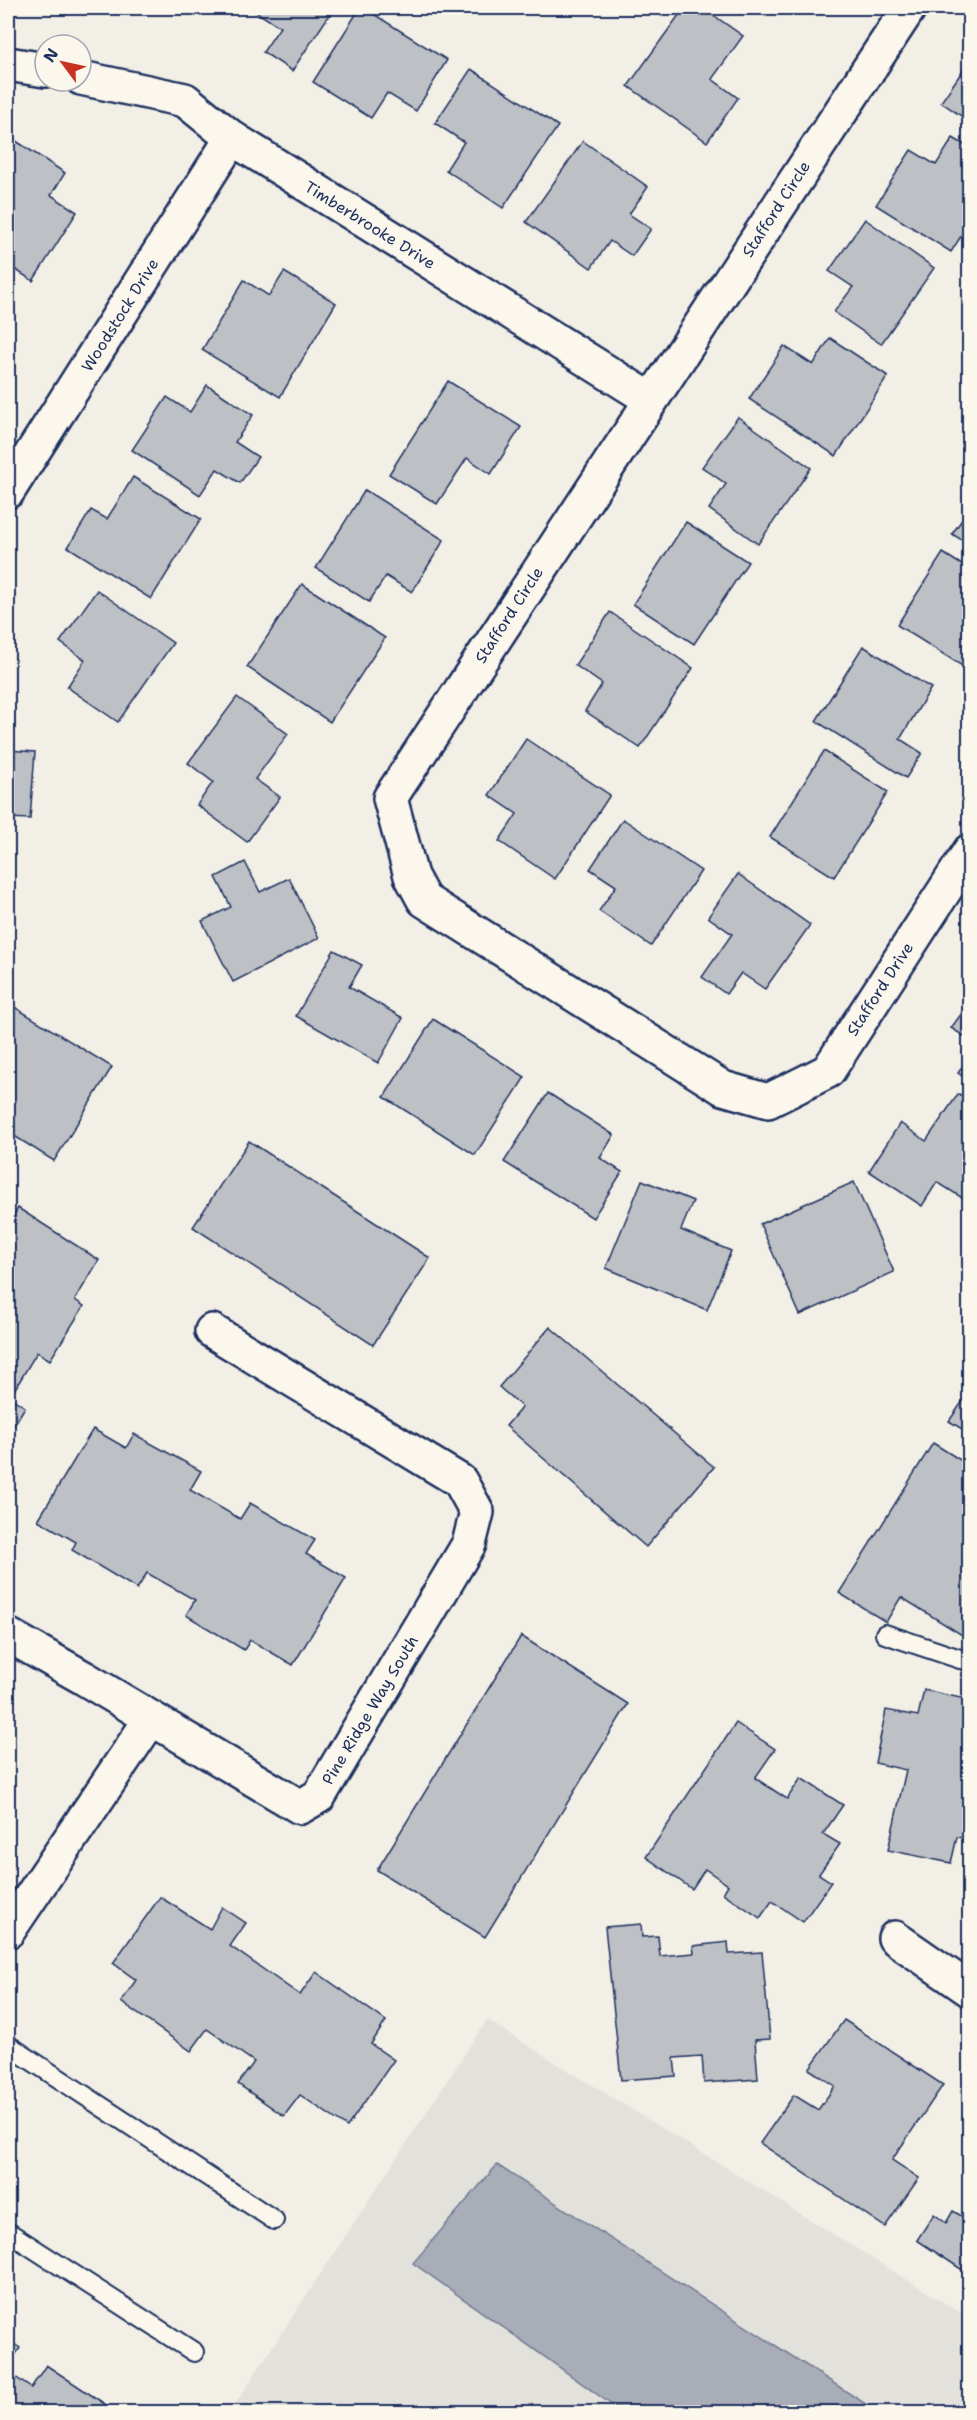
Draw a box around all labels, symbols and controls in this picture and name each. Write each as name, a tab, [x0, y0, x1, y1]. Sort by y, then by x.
north arrow	[33, 33, 93, 93]
text: N	[39, 44, 63, 66]
street label: Stafford Circle	[737, 157, 815, 261]
street label: Timberbrooke Drive	[301, 176, 439, 274]
street label: Woodstock Drive	[77, 254, 163, 376]
street label: Stafford Circle	[470, 563, 548, 667]
street label: Stafford Drive	[842, 938, 918, 1040]
street label: Pine Ridge Way South	[317, 1631, 423, 1789]

